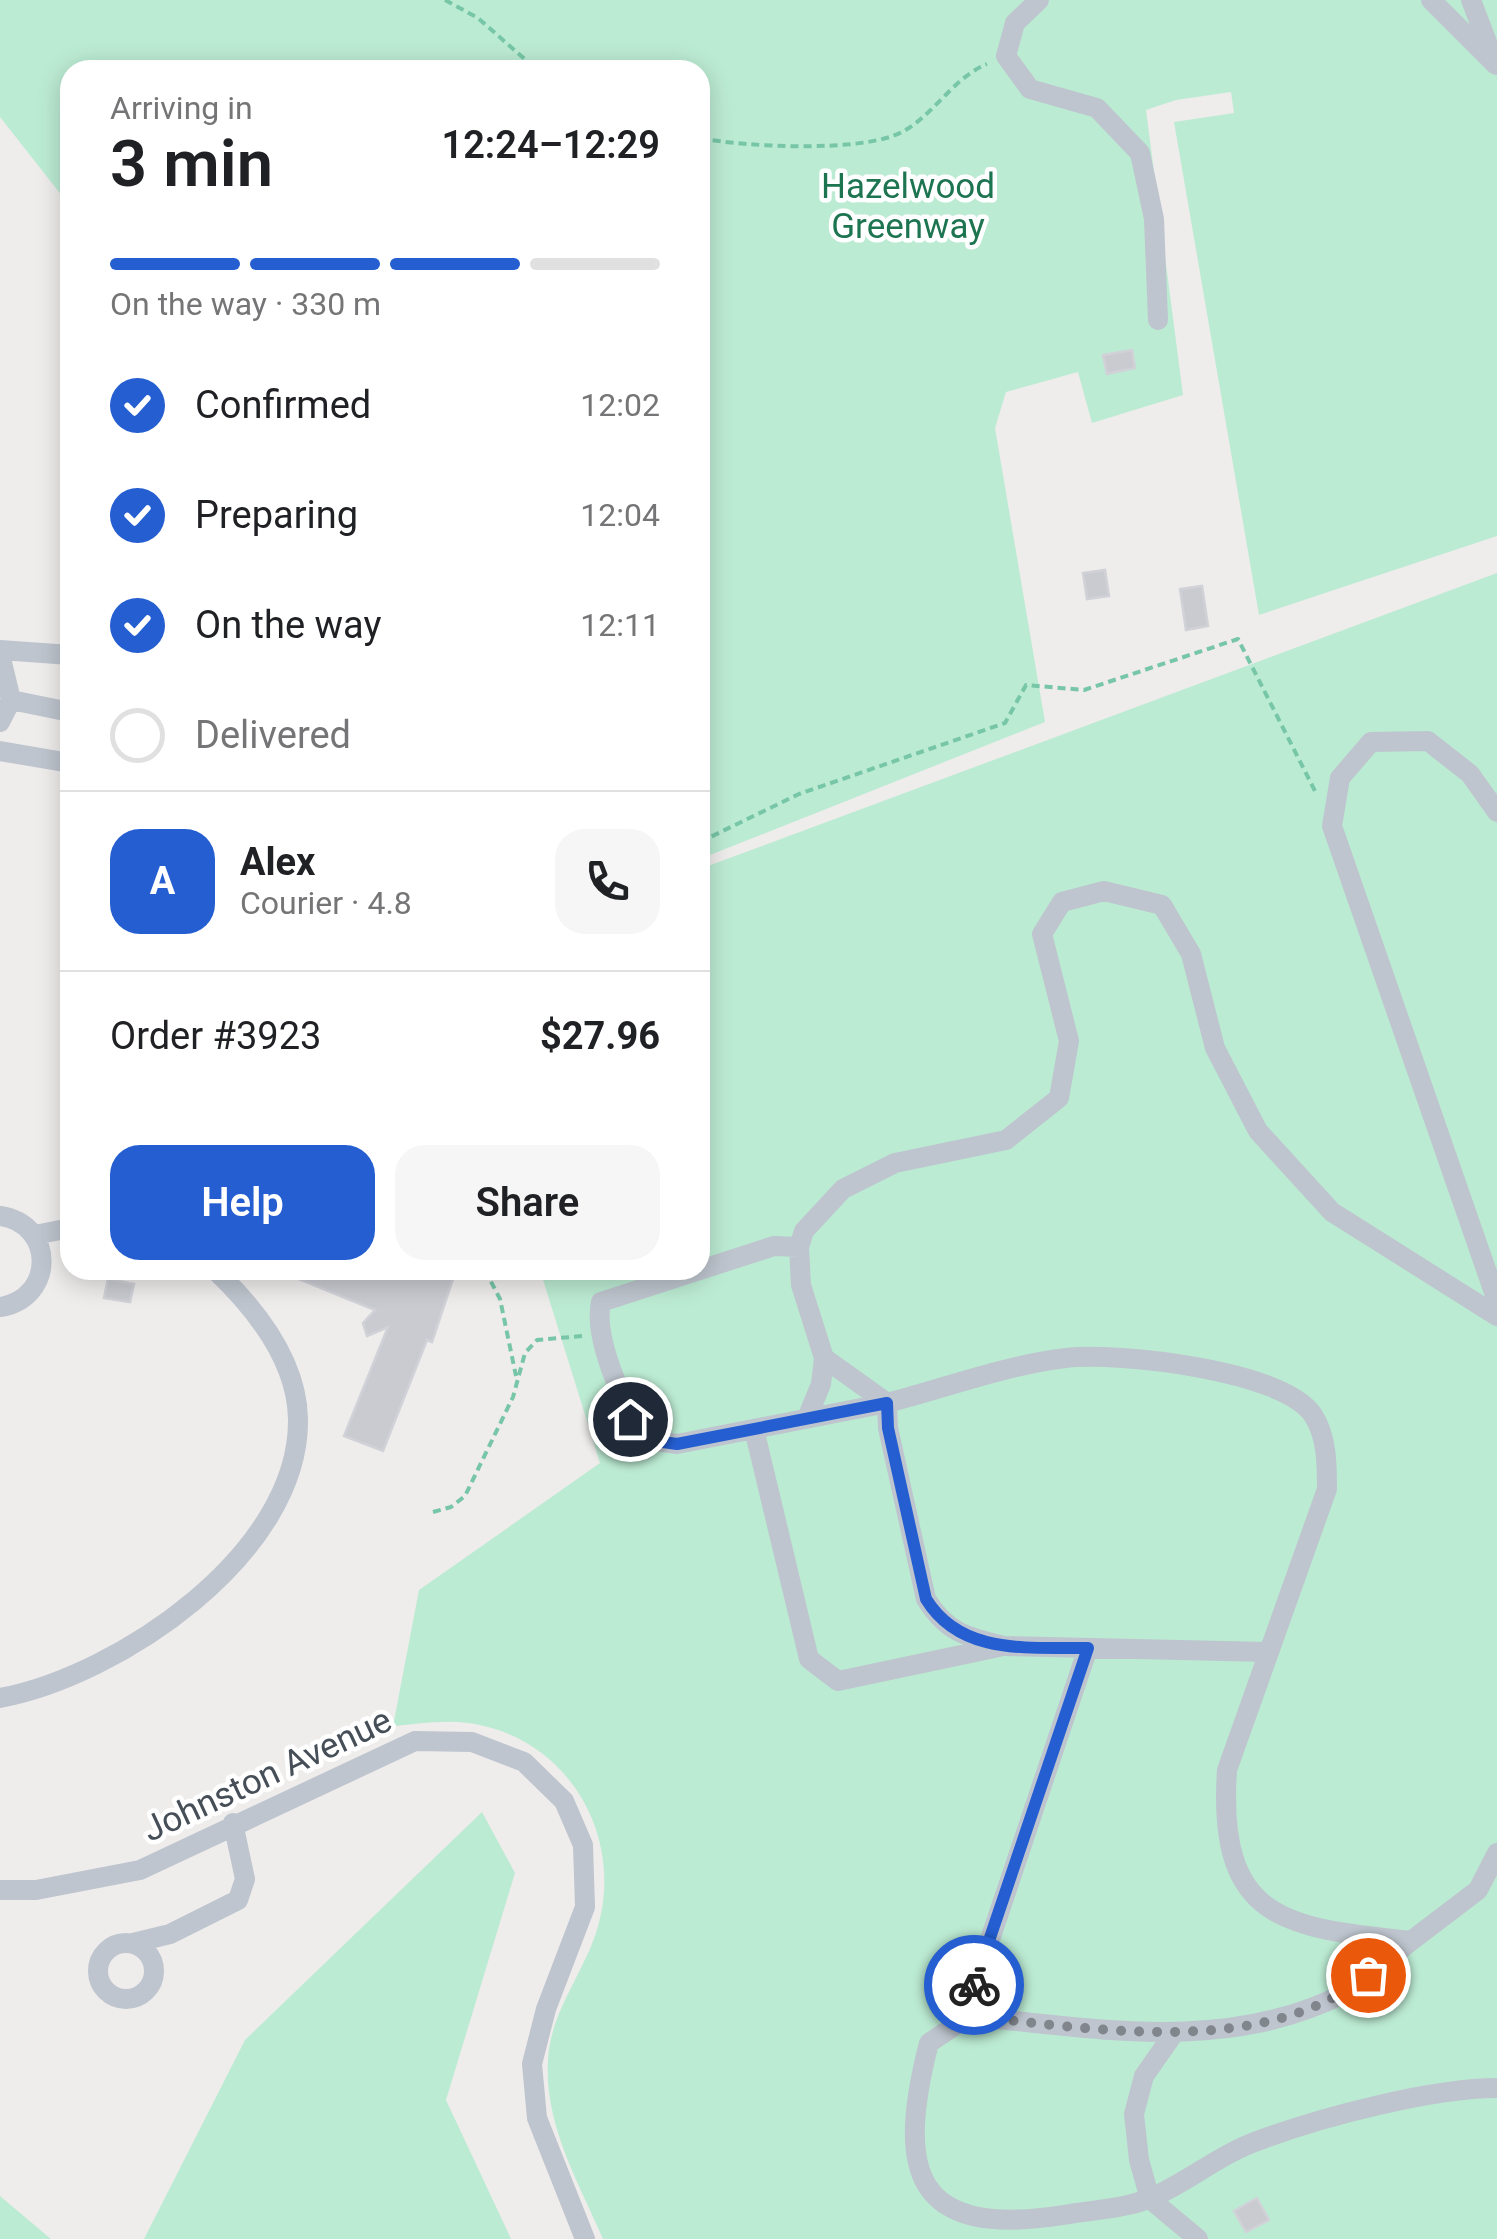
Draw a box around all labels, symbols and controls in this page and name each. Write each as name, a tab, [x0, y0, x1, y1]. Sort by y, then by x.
text: Arriving in	[110, 89, 253, 127]
text: 12:24–12:29	[441, 123, 660, 167]
text: 3 min	[110, 126, 273, 202]
park label: Hazelwood Greenway	[821, 166, 995, 247]
text: On the way · 330 m	[110, 285, 381, 323]
icon: check	[110, 378, 165, 433]
text: Confirmed	[195, 383, 371, 427]
text: 12:02	[580, 386, 660, 424]
icon: check	[110, 488, 165, 543]
text: Preparing	[195, 493, 358, 537]
text: 12:04	[580, 496, 660, 534]
icon: check	[110, 598, 165, 653]
text: On the way	[195, 603, 381, 647]
text: 12:11	[580, 606, 660, 644]
text: Delivered	[195, 713, 351, 757]
button: phone	[555, 829, 660, 934]
text: Alex	[240, 840, 315, 884]
text: A	[150, 859, 175, 903]
text: Courier · 4.8	[240, 884, 412, 922]
text: Order #3923	[110, 1014, 321, 1058]
text: $27.96	[540, 1014, 660, 1058]
button: Help	[110, 1145, 375, 1260]
button: Share	[395, 1145, 660, 1260]
pin	[588, 1377, 673, 1462]
icon: home	[603, 1392, 658, 1447]
street label: Johnston Avenue	[136, 1699, 398, 1851]
pin	[1326, 1933, 1411, 2018]
courier	[924, 1935, 1024, 2035]
icon: bag	[1341, 1948, 1396, 2003]
icon: bike	[947, 1958, 1002, 2013]

